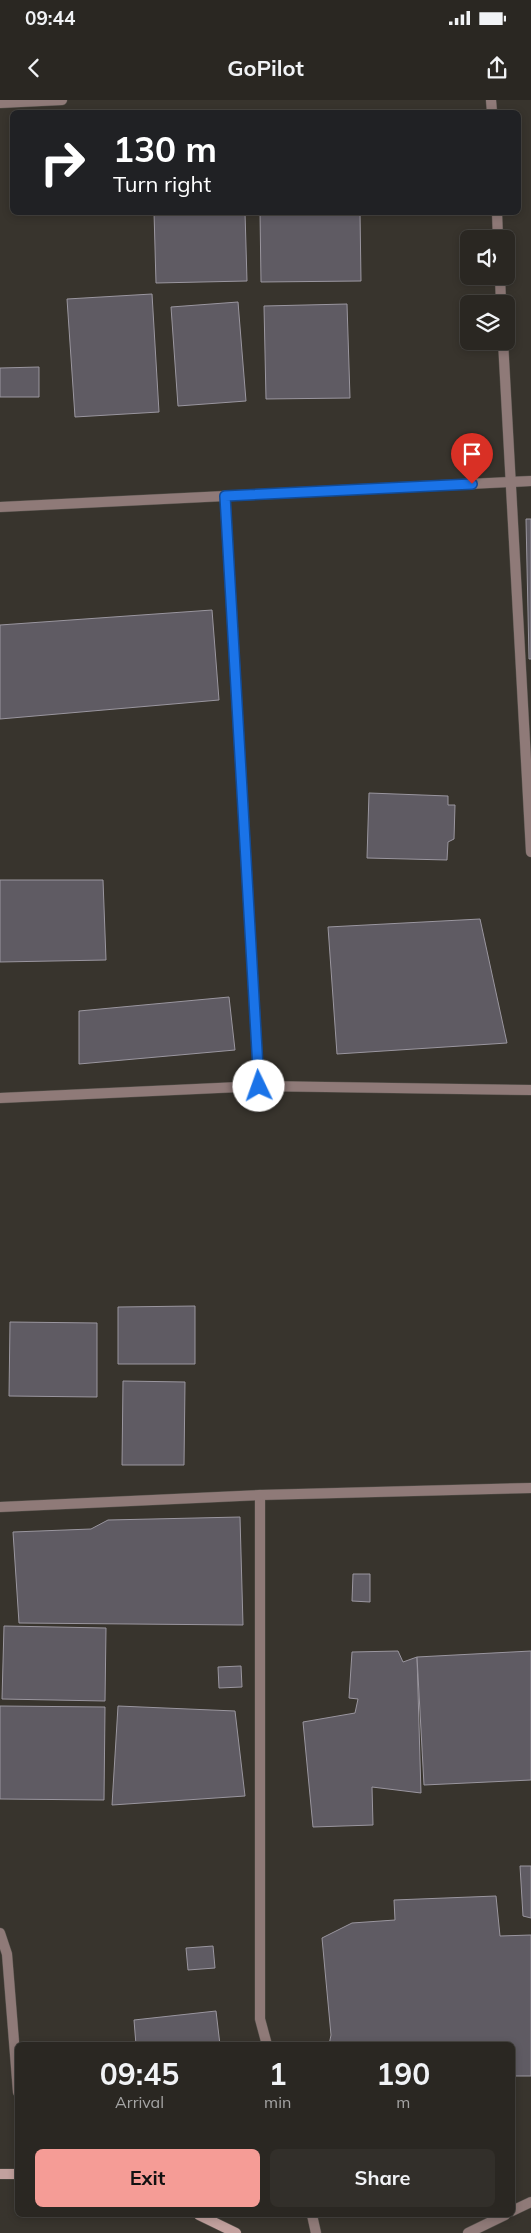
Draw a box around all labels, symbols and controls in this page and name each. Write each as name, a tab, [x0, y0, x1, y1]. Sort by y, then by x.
text: 09:44	[25, 6, 75, 30]
icon: back	[20, 54, 48, 82]
text: GoPilot	[227, 54, 304, 82]
icon: share	[483, 54, 511, 82]
text: 130 m	[113, 127, 217, 171]
icon: right	[30, 130, 95, 195]
text: Turn right	[113, 170, 211, 198]
map controls	[460, 230, 515, 350]
button: sound	[460, 230, 515, 285]
button: layers	[460, 295, 515, 350]
pin	[451, 433, 493, 484]
icon: arrive	[458, 440, 486, 468]
position arrow	[232, 1059, 284, 1111]
text: 09:45	[100, 2055, 179, 2093]
text: 1	[269, 2055, 287, 2093]
text: 190	[376, 2055, 430, 2093]
text: Arrival	[115, 2092, 164, 2112]
text: min	[264, 2092, 291, 2112]
text: m	[396, 2092, 410, 2112]
button: Exit	[35, 2149, 260, 2207]
button: Share	[270, 2149, 495, 2207]

